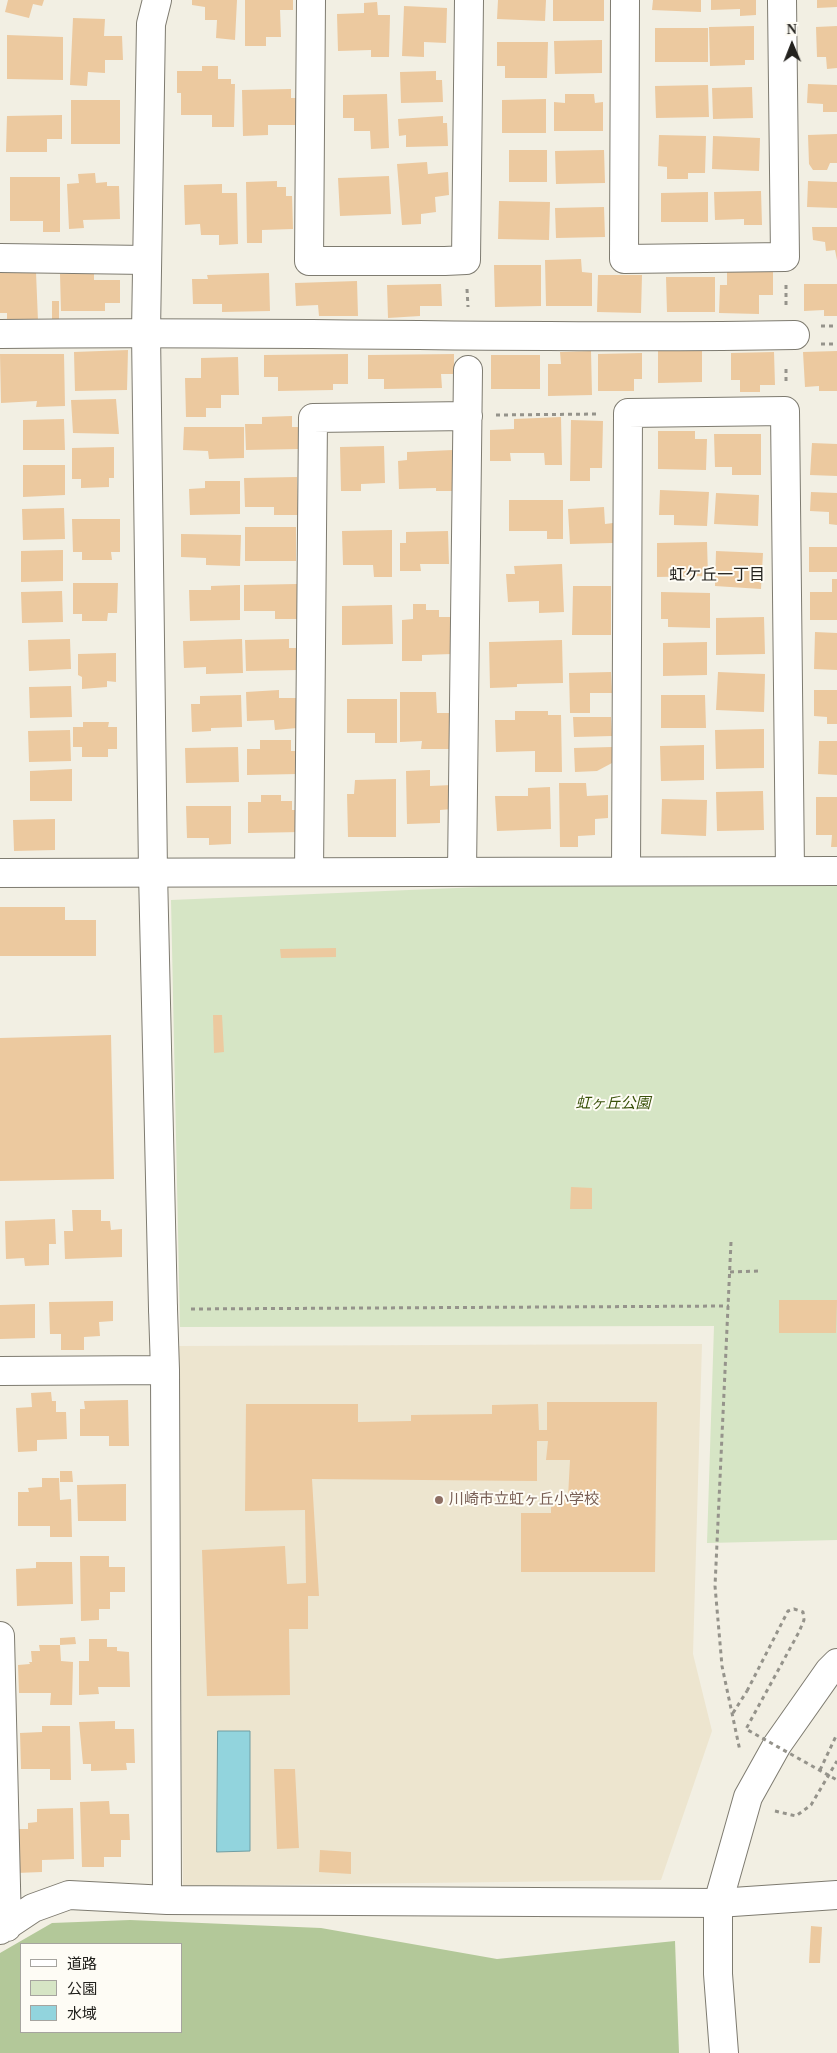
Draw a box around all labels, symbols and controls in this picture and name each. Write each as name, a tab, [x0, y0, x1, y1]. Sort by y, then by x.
north arrow	[767, 20, 817, 70]
text: N	[787, 22, 797, 37]
district label: 虹ケ丘一丁目	[669, 566, 765, 586]
park label: 虹ヶ丘公園	[576, 1095, 650, 1113]
place label: 川崎市立虹ヶ丘小学校	[449, 1491, 599, 1509]
marker: 川崎市立虹ヶ丘小学校	[433, 1494, 445, 1506]
legend	[20, 1943, 182, 2033]
text: 道路	[67, 1956, 97, 1972]
text: 公園	[67, 1981, 97, 1997]
text: 水域	[67, 2006, 97, 2022]

